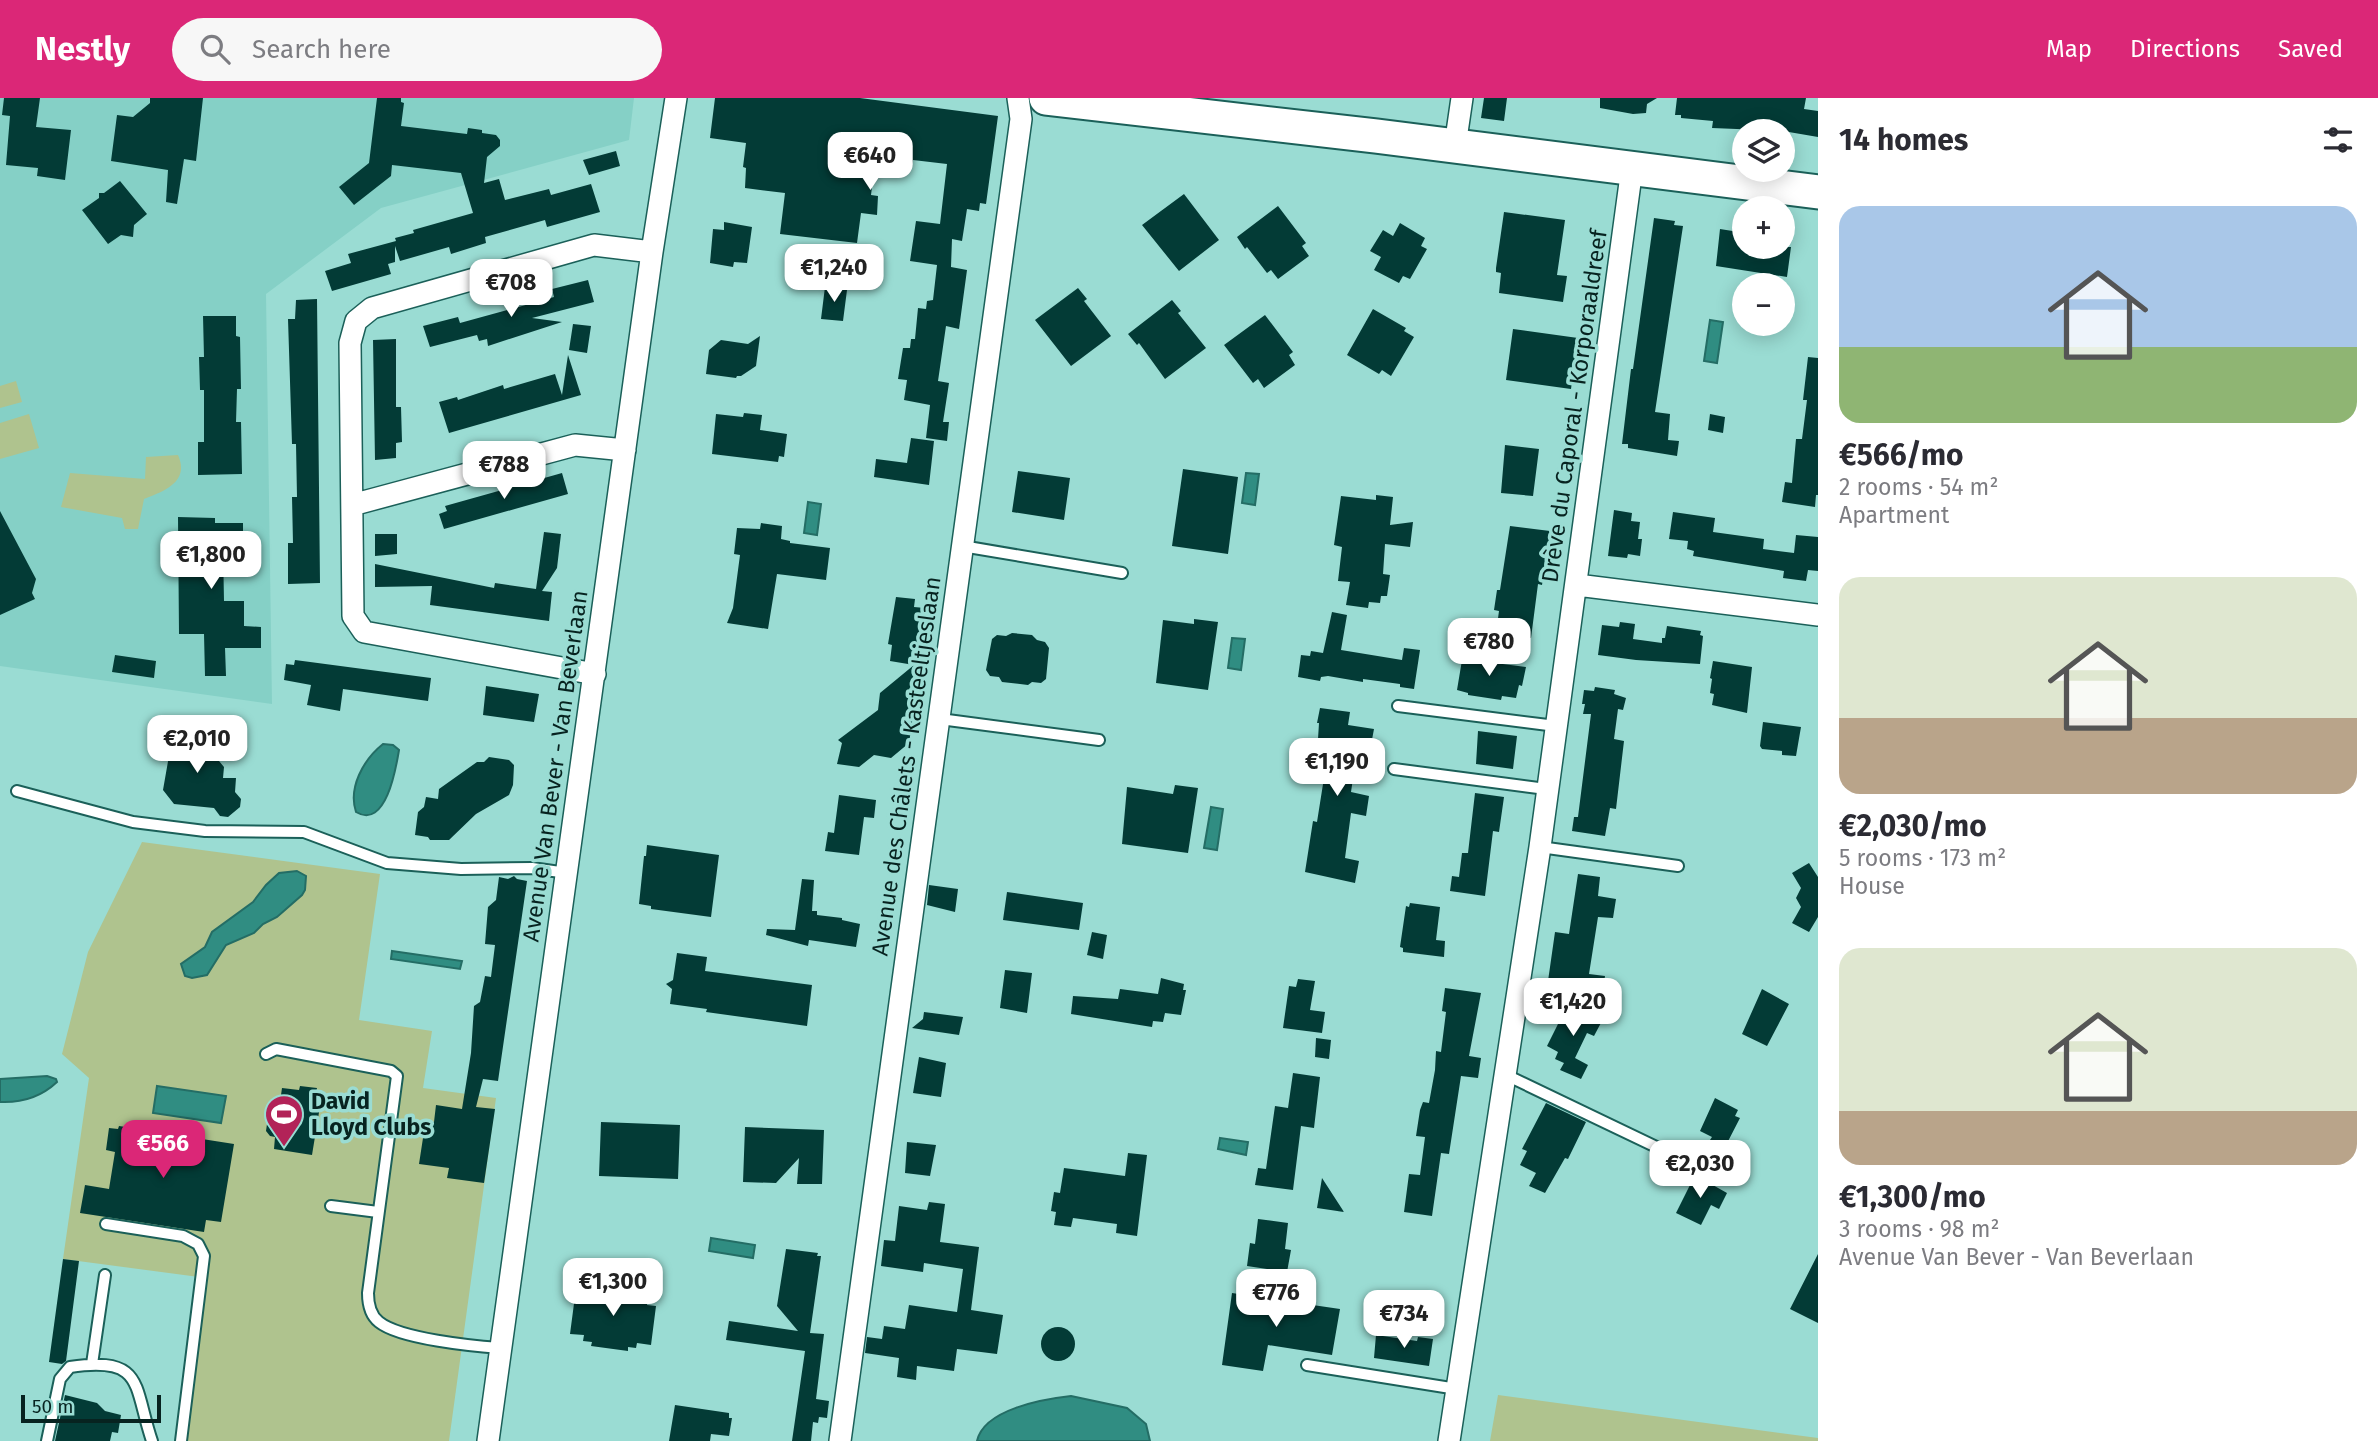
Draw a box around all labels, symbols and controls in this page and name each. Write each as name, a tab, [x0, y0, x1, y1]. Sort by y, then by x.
search box	[172, 18, 662, 81]
text: Nestly	[35, 29, 130, 69]
icon: search	[196, 30, 234, 68]
text: Search here	[252, 34, 391, 65]
text: Map	[2046, 35, 2092, 63]
text: Directions	[2130, 35, 2240, 63]
text: Saved	[2278, 35, 2343, 63]
map controls	[1732, 119, 1795, 336]
button: layers	[1732, 119, 1795, 182]
icon: filters	[2319, 121, 2357, 159]
text: 14 homes	[1839, 122, 1968, 158]
pin: €640	[829, 132, 911, 192]
text: €640	[844, 141, 896, 169]
button: +	[1732, 196, 1795, 259]
street label: Drève du Caporal - Korporaaldreef	[1535, 225, 1613, 584]
pin: €1,240	[777, 244, 891, 304]
icon: home	[2035, 252, 2161, 378]
text: €1,240	[801, 253, 867, 281]
pin: €708	[470, 260, 552, 319]
text: €708	[486, 268, 536, 296]
button: −	[1732, 273, 1795, 336]
text: €566/mo	[1839, 437, 1964, 473]
pin: €788	[463, 442, 545, 501]
text: €788	[479, 450, 529, 478]
text: 2 rooms · 54 m²	[1839, 473, 1998, 501]
text: Apartment	[1839, 501, 1949, 529]
pin: €1,800	[154, 532, 268, 591]
text: €1,800	[176, 540, 246, 568]
street label: Avenue des Châlets - Kasteeltjeslaan	[865, 574, 947, 958]
street label: Avenue Van Bever - Van Beverlaan	[516, 588, 594, 944]
pin: €780	[1448, 618, 1530, 678]
icon: home	[2035, 623, 2161, 749]
text: €780	[1464, 627, 1514, 655]
pin: €2,010	[140, 716, 254, 775]
text: €2,010	[163, 724, 231, 752]
pin: €1,190	[1280, 738, 1394, 798]
text: €1,190	[1305, 747, 1369, 775]
text: €2,030/mo	[1839, 808, 1987, 844]
text: 5 rooms · 173 m²	[1839, 844, 2006, 872]
text: House	[1839, 872, 1905, 900]
pin: €1,420	[1516, 978, 1630, 1038]
text: €1,420	[1540, 987, 1606, 1015]
icon: home	[2035, 994, 2161, 1120]
place label: David Lloyd Clubs	[311, 1087, 431, 1141]
sports icon: David Lloyd Clubs	[263, 1093, 305, 1148]
pin: €566	[122, 1121, 204, 1180]
text: €566	[137, 1129, 189, 1157]
pin: €2,030	[1643, 1140, 1757, 1200]
text: €2,030	[1665, 1149, 1735, 1177]
text: €1,300/mo	[1839, 1179, 1986, 1215]
text: 3 rooms · 98 m²	[1839, 1215, 1999, 1243]
text: Avenue Van Bever - Van Beverlaan	[1839, 1243, 2194, 1271]
pin: €1,300	[556, 1258, 670, 1318]
text: €1,300	[579, 1267, 647, 1295]
pin: €776	[1235, 1270, 1317, 1329]
text: €776	[1252, 1278, 1300, 1306]
pin: €734	[1363, 1290, 1445, 1350]
text: €734	[1379, 1299, 1429, 1327]
scale bar	[21, 1392, 161, 1424]
text: 50 m	[32, 1395, 73, 1418]

